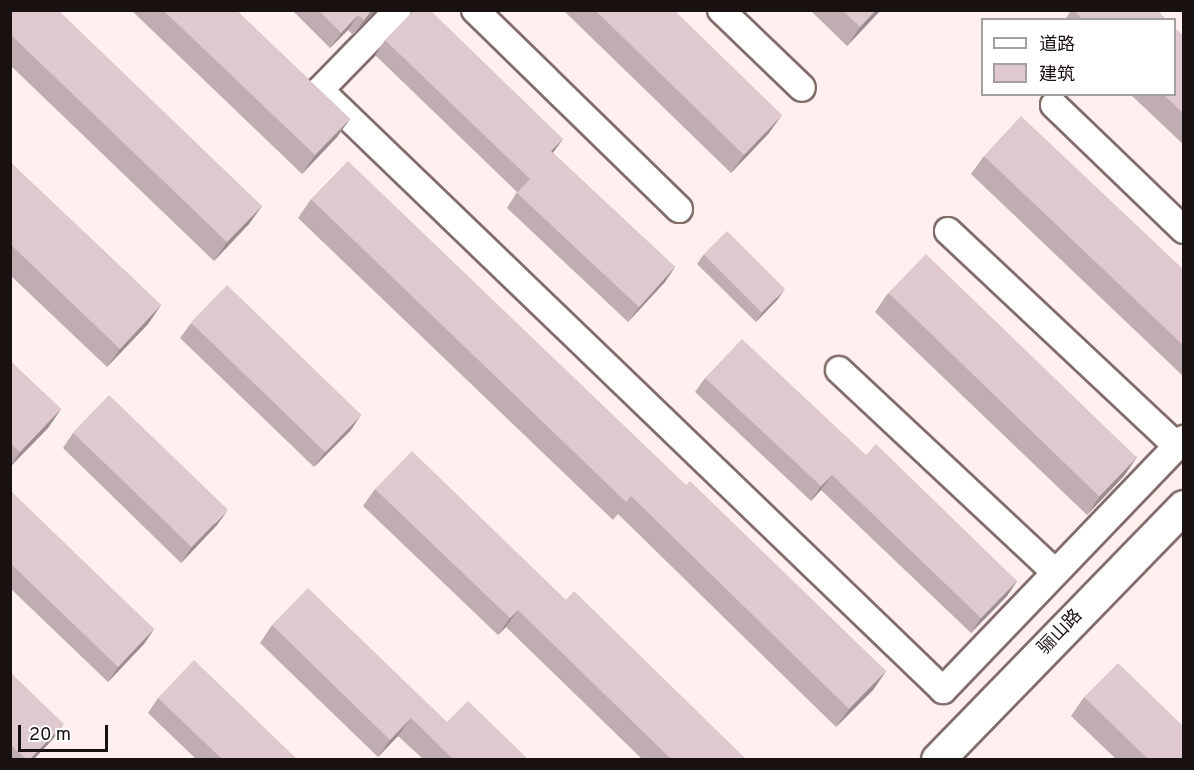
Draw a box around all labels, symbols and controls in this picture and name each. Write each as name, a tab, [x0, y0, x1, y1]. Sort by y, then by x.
legend	[981, 18, 1176, 96]
text: 道路	[1039, 34, 1075, 57]
text: 建筑	[1039, 64, 1075, 87]
street label: 骊山路	[1034, 606, 1088, 660]
scale bar	[21, 713, 111, 751]
text: 20 m	[29, 724, 71, 747]

